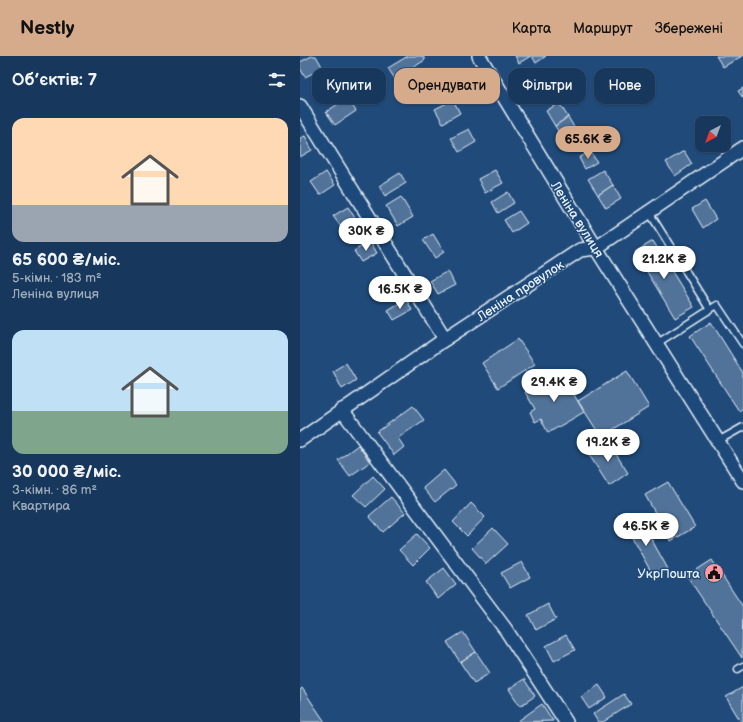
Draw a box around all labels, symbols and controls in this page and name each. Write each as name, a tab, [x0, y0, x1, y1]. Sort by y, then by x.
text: Nestly	[20, 17, 74, 40]
text: Карта	[512, 20, 551, 37]
text: Маршрут	[573, 20, 633, 37]
text: Збережені	[655, 20, 723, 37]
chip: Купити	[312, 68, 386, 104]
chip: Орендувати	[394, 68, 500, 104]
chip: Фільтри	[508, 68, 586, 104]
chip: Нове	[594, 68, 655, 104]
icon: filters	[266, 69, 288, 91]
text: Об’єктів: 7	[12, 70, 97, 90]
north arrow	[695, 116, 731, 152]
map controls	[695, 116, 731, 152]
pin: 65.6K ₴	[551, 126, 625, 160]
text: 65.6K ₴	[564, 131, 612, 147]
icon: home	[114, 144, 186, 216]
street label: Леніна вулиця	[547, 178, 607, 261]
pin: 30K ₴	[338, 218, 394, 252]
text: 30K ₴	[348, 223, 384, 239]
pin: 21.2K ₴	[627, 246, 701, 280]
text: 65 600 ₴/міс.	[12, 250, 120, 270]
text: 21.2K ₴	[642, 251, 686, 267]
street label: Леніна провулок	[473, 257, 567, 325]
text: 5-кімн. · 183 m²	[12, 270, 102, 286]
pin: 16.5K ₴	[363, 276, 437, 310]
text: 16.5K ₴	[378, 281, 422, 297]
text: Леніна вулиця	[12, 286, 99, 302]
icon: home	[114, 356, 186, 428]
pin: 29.4K ₴	[517, 369, 591, 403]
text: 29.4K ₴	[531, 374, 577, 390]
pin: 19.2K ₴	[571, 429, 645, 463]
text: 19.2K ₴	[586, 434, 630, 450]
text: 30 000 ₴/міс.	[12, 462, 121, 482]
text: 3-кімн. · 86 m²	[12, 482, 97, 498]
text: Квартира	[12, 498, 70, 514]
pin: 46.5K ₴	[609, 513, 683, 547]
text: 46.5K ₴	[623, 518, 669, 534]
public building icon: УкрПошта	[703, 562, 725, 584]
place label: УкрПошта	[637, 566, 700, 582]

